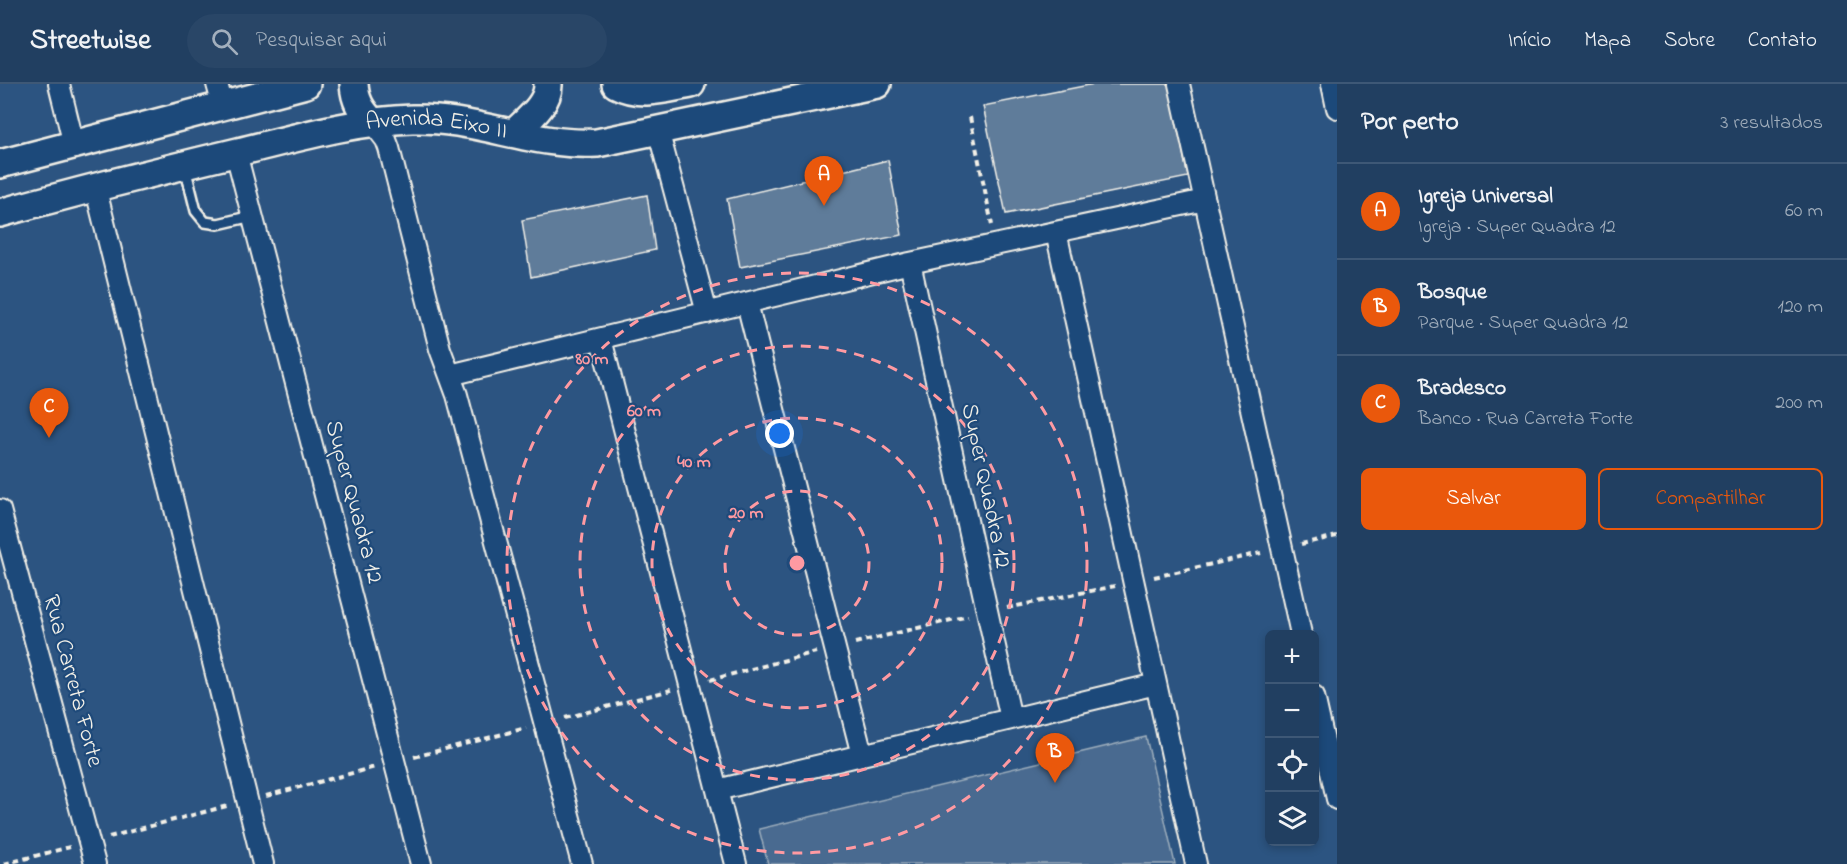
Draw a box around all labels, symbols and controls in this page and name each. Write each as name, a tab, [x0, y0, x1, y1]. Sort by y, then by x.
search box	[187, 14, 607, 68]
text: Streetwise	[30, 21, 151, 62]
icon: search	[208, 25, 241, 58]
text: Pesquisar aqui	[256, 25, 387, 57]
text: Início	[1508, 26, 1551, 56]
text: Mapa	[1584, 26, 1631, 56]
text: Sobre	[1664, 26, 1715, 56]
text: Contato	[1748, 26, 1817, 56]
street label: Avenida Eixo II	[363, 101, 511, 149]
text: Por perto	[1361, 104, 1459, 142]
text: 3 resultados	[1720, 109, 1823, 138]
pin: A	[804, 156, 844, 206]
text: Igreja Universal	[1418, 181, 1553, 213]
text: A	[1374, 197, 1387, 226]
text: 60 m	[1785, 197, 1823, 226]
text: Igreja · Super Quadra 12	[1418, 213, 1616, 242]
text: Bosque	[1418, 277, 1487, 309]
text: B	[1374, 293, 1387, 322]
text: 120 m	[1778, 293, 1823, 322]
text: Parque · Super Quadra 12	[1418, 309, 1628, 338]
text: 80 m	[575, 347, 609, 373]
text: Bradesco	[1418, 373, 1506, 405]
pin: C	[29, 388, 68, 438]
text: C	[1375, 389, 1386, 418]
text: 200 m	[1775, 389, 1823, 418]
text: 60 m	[627, 399, 661, 425]
street label: Super Quadra 12	[950, 400, 1020, 572]
text: Banco · Rua Carreta Forte	[1418, 405, 1633, 434]
street label: Super Quadra 12	[314, 416, 392, 588]
your location	[765, 419, 794, 448]
text: 40 m	[677, 450, 711, 476]
button: Salvar	[1361, 468, 1586, 530]
button: Compartilhar	[1598, 468, 1823, 530]
text: 20 m	[727, 501, 764, 527]
centre of rings	[787, 553, 807, 573]
street label: Rua Carreta Forte	[32, 591, 112, 771]
map controls	[1265, 630, 1319, 846]
button: +	[1265, 630, 1319, 684]
button: −	[1265, 684, 1319, 738]
pin: B	[1036, 734, 1074, 783]
button: locate	[1265, 738, 1319, 792]
button: layers	[1265, 792, 1319, 846]

